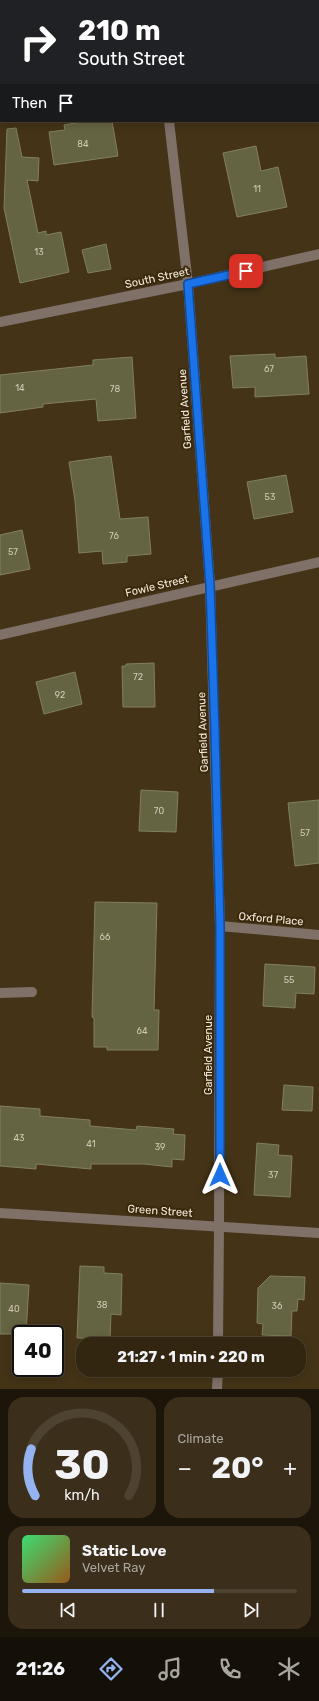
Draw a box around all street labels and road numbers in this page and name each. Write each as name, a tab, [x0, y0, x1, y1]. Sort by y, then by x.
street label: South Street	[124, 265, 191, 291]
street label: Garfield Avenue	[176, 369, 194, 449]
street label: Fowle Street	[124, 572, 191, 600]
street label: Garfield Avenue	[195, 692, 211, 772]
street label: Oxford Place	[238, 910, 304, 928]
street label: Garfield Avenue	[202, 1015, 215, 1095]
street label: Green Street	[127, 1202, 194, 1220]

